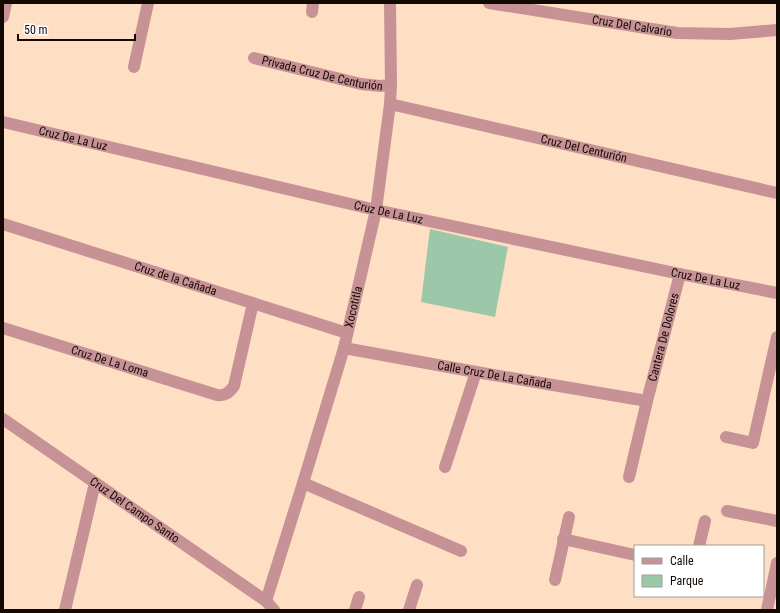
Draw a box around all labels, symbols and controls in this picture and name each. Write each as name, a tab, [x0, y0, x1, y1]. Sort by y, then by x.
street label: Cruz Del Calvario	[591, 13, 673, 39]
scale bar	[18, 16, 135, 42]
text: 50 m	[24, 23, 48, 37]
street label: Privada Cruz De Centurión	[260, 53, 384, 93]
street label: Cruz De La Luz	[37, 124, 109, 153]
street label: Cruz Del Centurión	[539, 132, 629, 165]
street label: Cruz De La Luz	[353, 198, 424, 227]
street label: Cruz de la Cañada	[133, 259, 219, 298]
street label: Cruz De La Luz	[670, 265, 741, 293]
street label: Xocotitla	[342, 284, 365, 329]
street label: Cantera De Dolores	[645, 291, 682, 383]
street label: Cruz De La Loma	[69, 343, 151, 380]
street label: Calle Cruz De La Cañada	[436, 358, 553, 392]
street label: Cruz Del Campo Santo	[87, 474, 182, 546]
legend	[634, 545, 764, 597]
text: Calle	[670, 554, 694, 568]
text: Parque	[670, 574, 704, 588]

